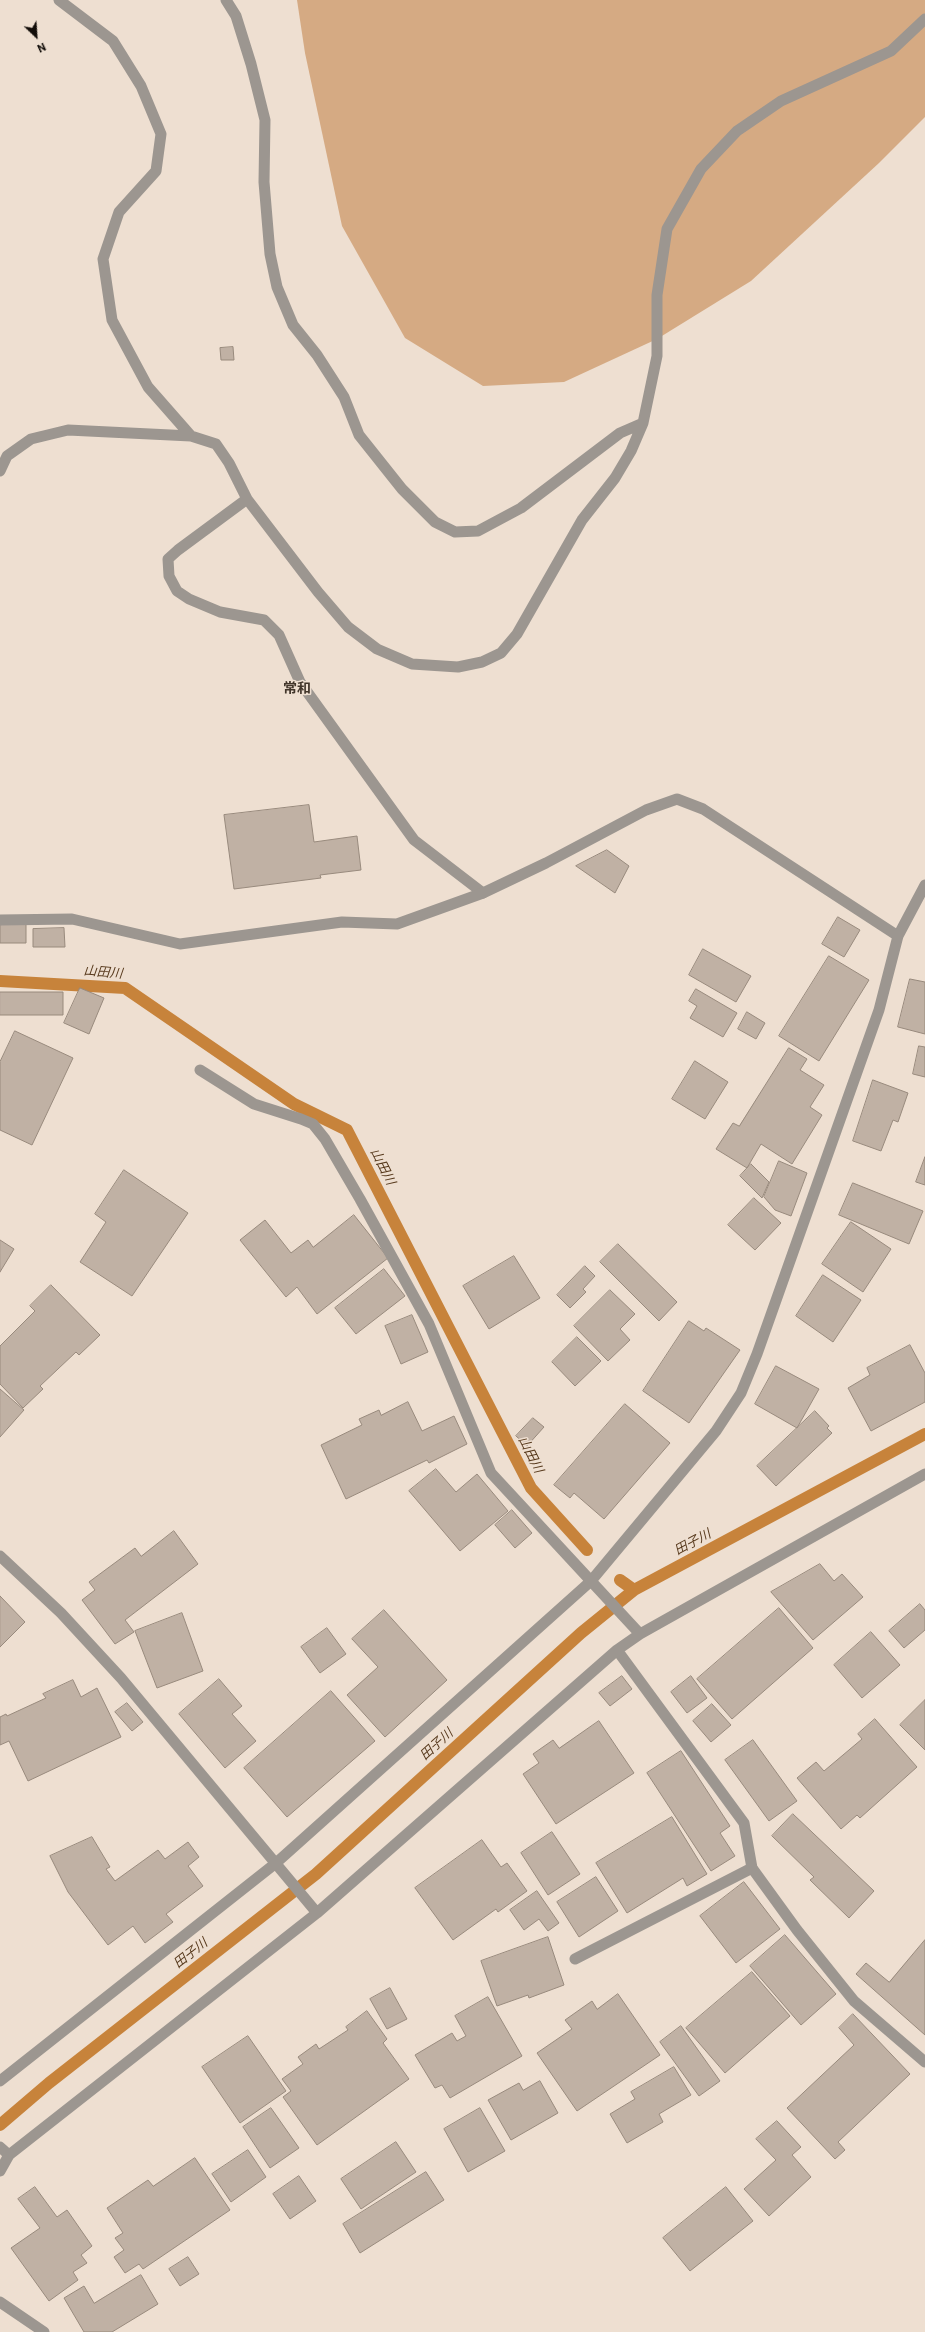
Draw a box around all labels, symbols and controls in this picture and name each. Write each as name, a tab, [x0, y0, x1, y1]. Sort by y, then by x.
north arrow	[16, 16, 56, 56]
text: N	[35, 40, 48, 55]
district label: 常和	[283, 681, 311, 697]
water label: 山田川	[83, 964, 123, 982]
water label: 山田川	[366, 1146, 398, 1188]
water label: 山田川	[514, 1434, 546, 1476]
water label: 田子川	[672, 1527, 714, 1559]
water label: 田子川	[417, 1726, 457, 1764]
water label: 田子川	[171, 1936, 211, 1972]

